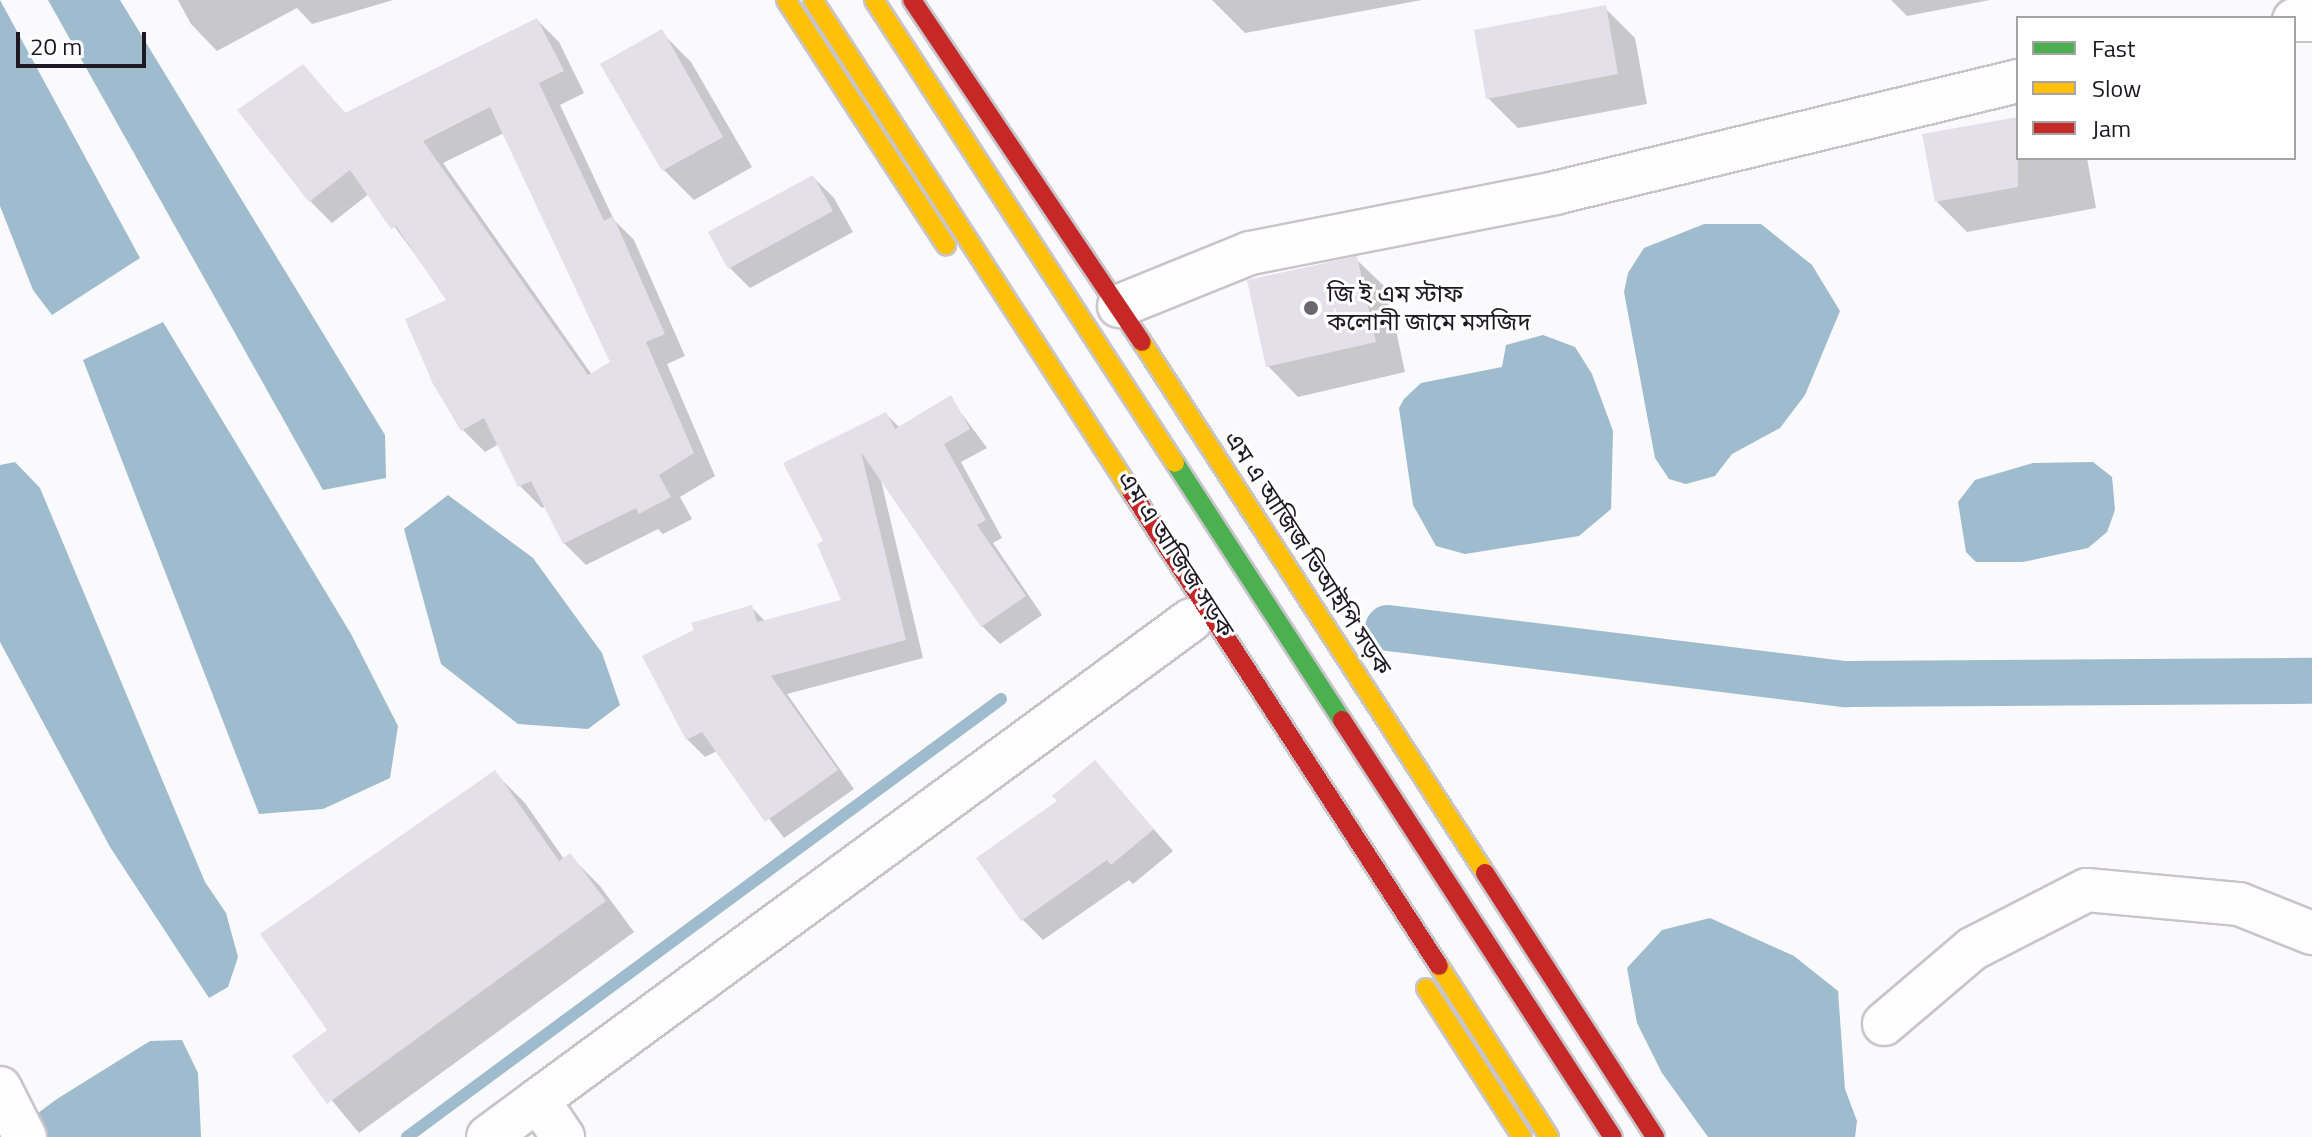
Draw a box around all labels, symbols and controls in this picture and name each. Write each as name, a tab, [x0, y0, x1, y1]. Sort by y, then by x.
scale bar	[20, 16, 150, 66]
legend	[2016, 16, 2296, 160]
text: 20 m	[30, 28, 82, 64]
text: Fast	[2092, 30, 2135, 66]
text: Slow	[2092, 70, 2141, 106]
text: Jam	[2092, 110, 2131, 146]
place label: জি ই এম স্টাফ কলোনী জামে মসজিদ	[1327, 280, 1531, 336]
marker: জি ই এম স্টাফ কলোনী জামে মসজিদ	[1302, 299, 1320, 317]
street label: এম এ আজিজ ভিআইপি সড়ক	[1218, 426, 1398, 680]
street label: এম এ আজিজ সড়ক	[1111, 465, 1241, 643]

